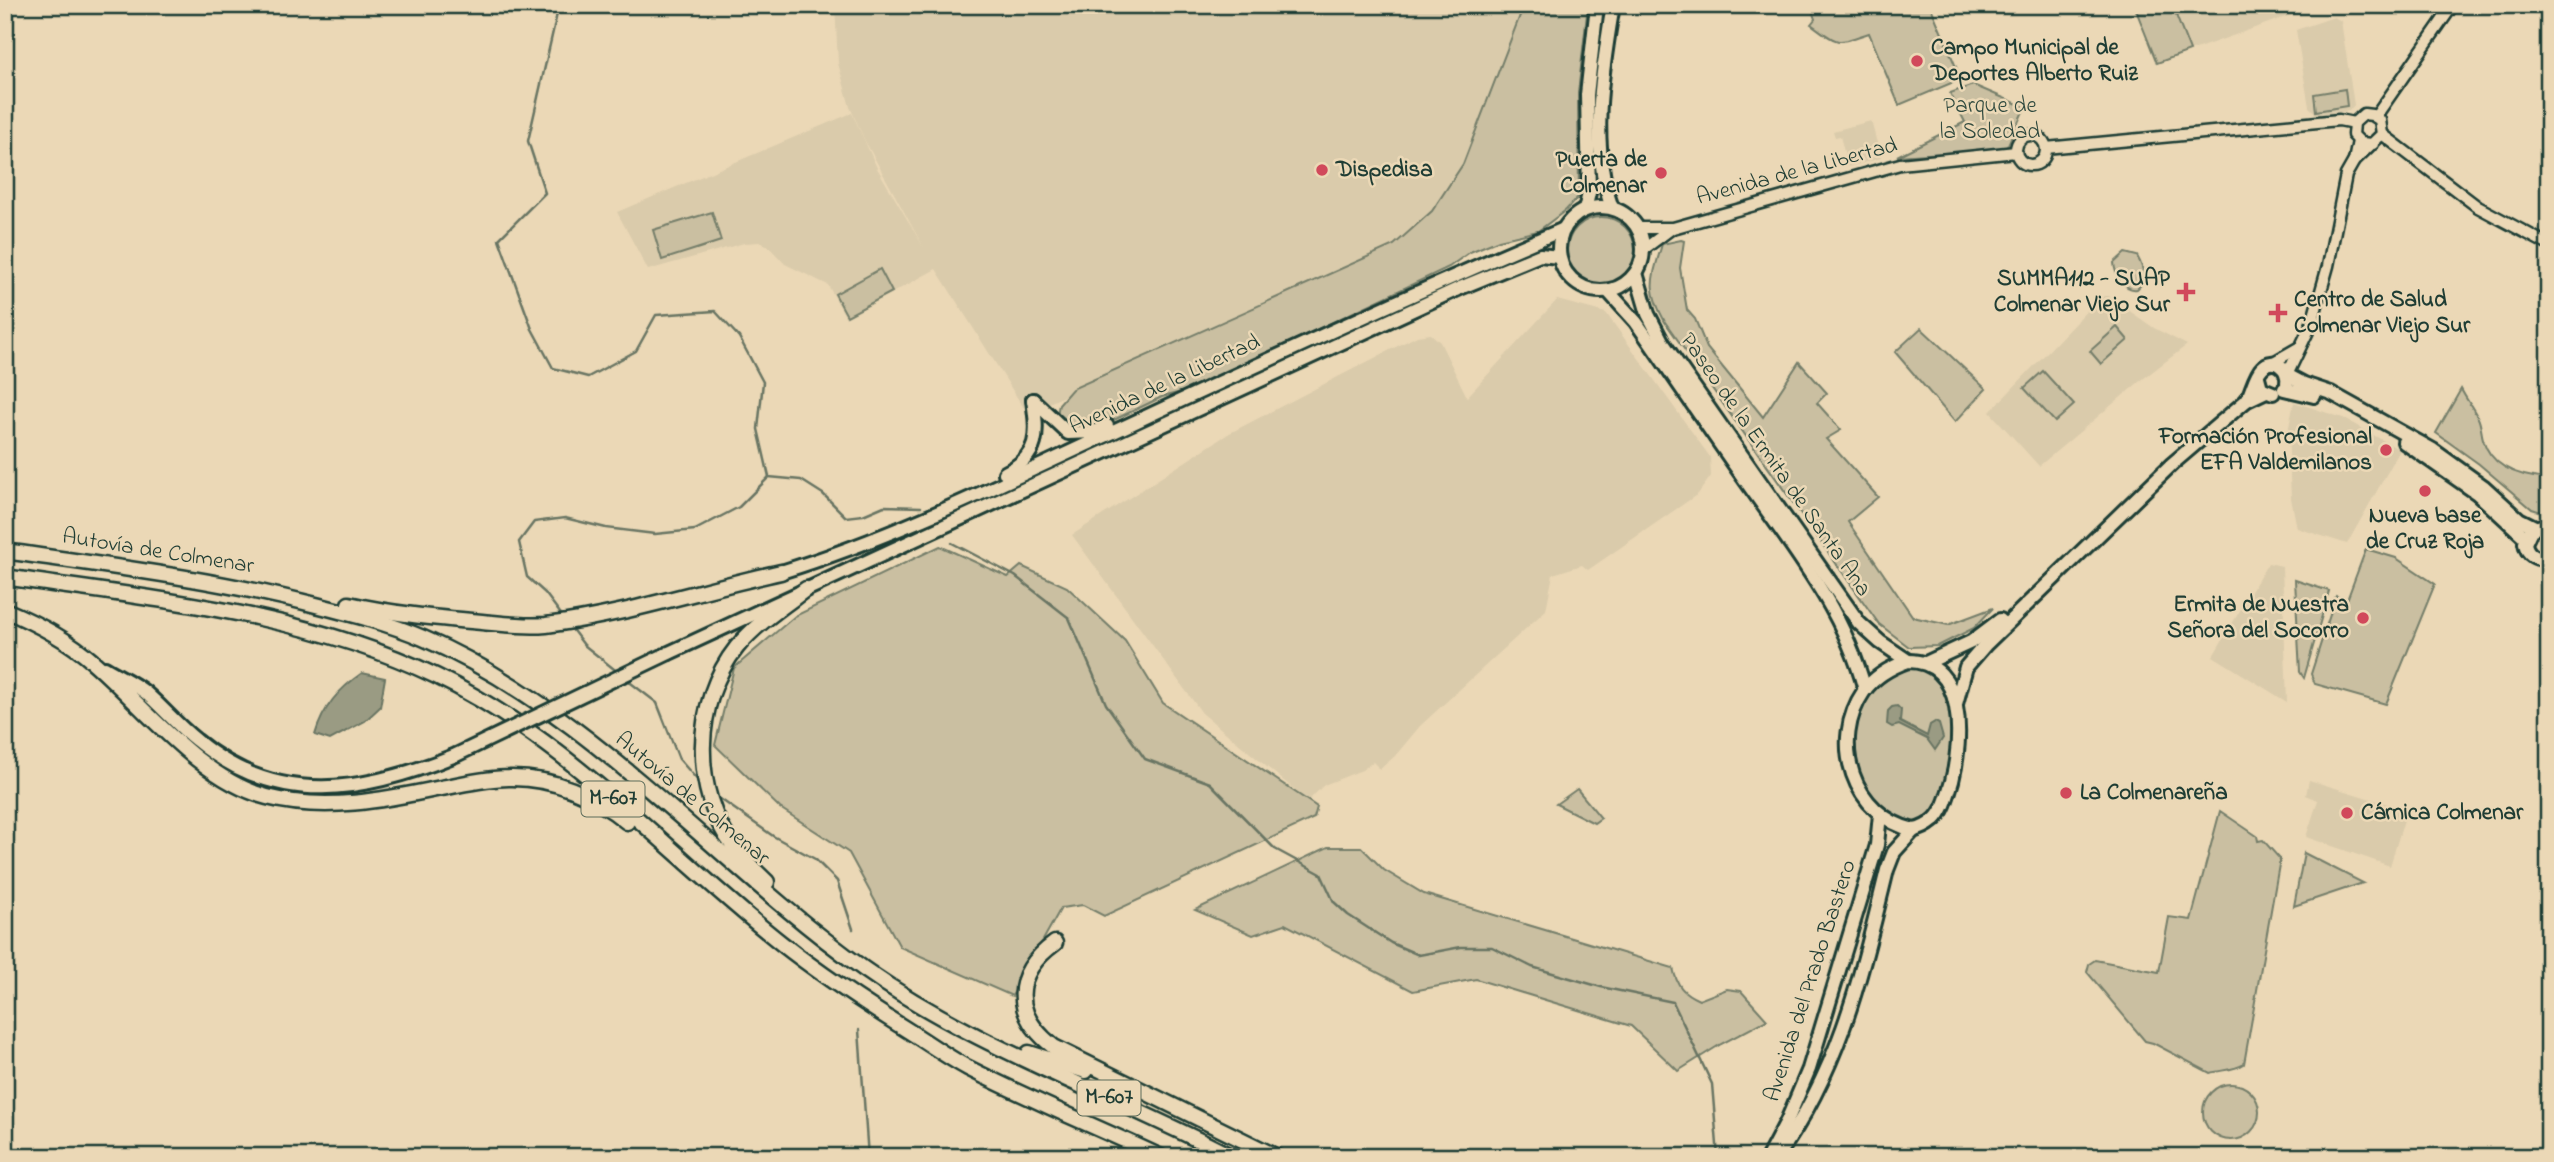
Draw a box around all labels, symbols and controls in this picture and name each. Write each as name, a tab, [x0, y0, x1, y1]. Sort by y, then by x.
place label: Campo Municipal de Deportes Alberto Ruiz	[1930, 32, 2139, 91]
marker: Campo Municipal de Deportes Alberto Ruiz	[1909, 53, 1925, 69]
park label: Parque de la Soledad	[1940, 90, 2040, 149]
street label: Avenida de la Libertad	[1693, 129, 1901, 215]
place label: Puerta de Colmenar	[1555, 144, 1648, 203]
place label: Dispedisa	[1335, 154, 1433, 187]
marker: Dispedisa	[1314, 162, 1330, 178]
marker: Puerta de Colmenar	[1653, 165, 1669, 181]
place label: SUMMA112 - SUAP Colmenar Viejo Sur	[1994, 263, 2171, 322]
marker: SUMMA112 - SUAP Colmenar Viejo Sur	[2176, 282, 2196, 302]
place label: Centro de Salud Colmenar Viejo Sur	[2294, 284, 2471, 343]
marker: Centro de Salud Colmenar Viejo Sur	[2268, 303, 2288, 323]
street label: Avenida de la Libertad	[1064, 326, 1266, 444]
street label: Paseo de la Ermita de Santa Ana	[1671, 326, 1879, 604]
place label: Formación Profesional EFA Valdemilanos	[2158, 421, 2372, 480]
marker: Formación Profesional EFA Valdemilanos	[2378, 442, 2394, 458]
marker: Nueva base de Cruz Roja	[2417, 483, 2433, 499]
place label: Nueva base de Cruz Roja	[2366, 500, 2484, 559]
street label: Autovía de Colmenar	[60, 521, 257, 584]
place label: Ermita de Nuestra Señora del Socorro	[2167, 589, 2349, 648]
marker: Ermita de Nuestra Señora del Socorro	[2355, 610, 2371, 626]
street label: Autovía de Colmenar	[607, 724, 778, 875]
place label: La Colmenareña	[2080, 777, 2228, 810]
road number: M-607	[582, 782, 644, 816]
marker: La Colmenareña	[2058, 785, 2074, 801]
place label: Cárnica Colmenar	[2361, 797, 2524, 830]
marker: Cárnica Colmenar	[2339, 805, 2355, 821]
street label: Avenida del Prado Bastero	[1756, 856, 1866, 1106]
road number: M-607	[1078, 1080, 1140, 1116]

